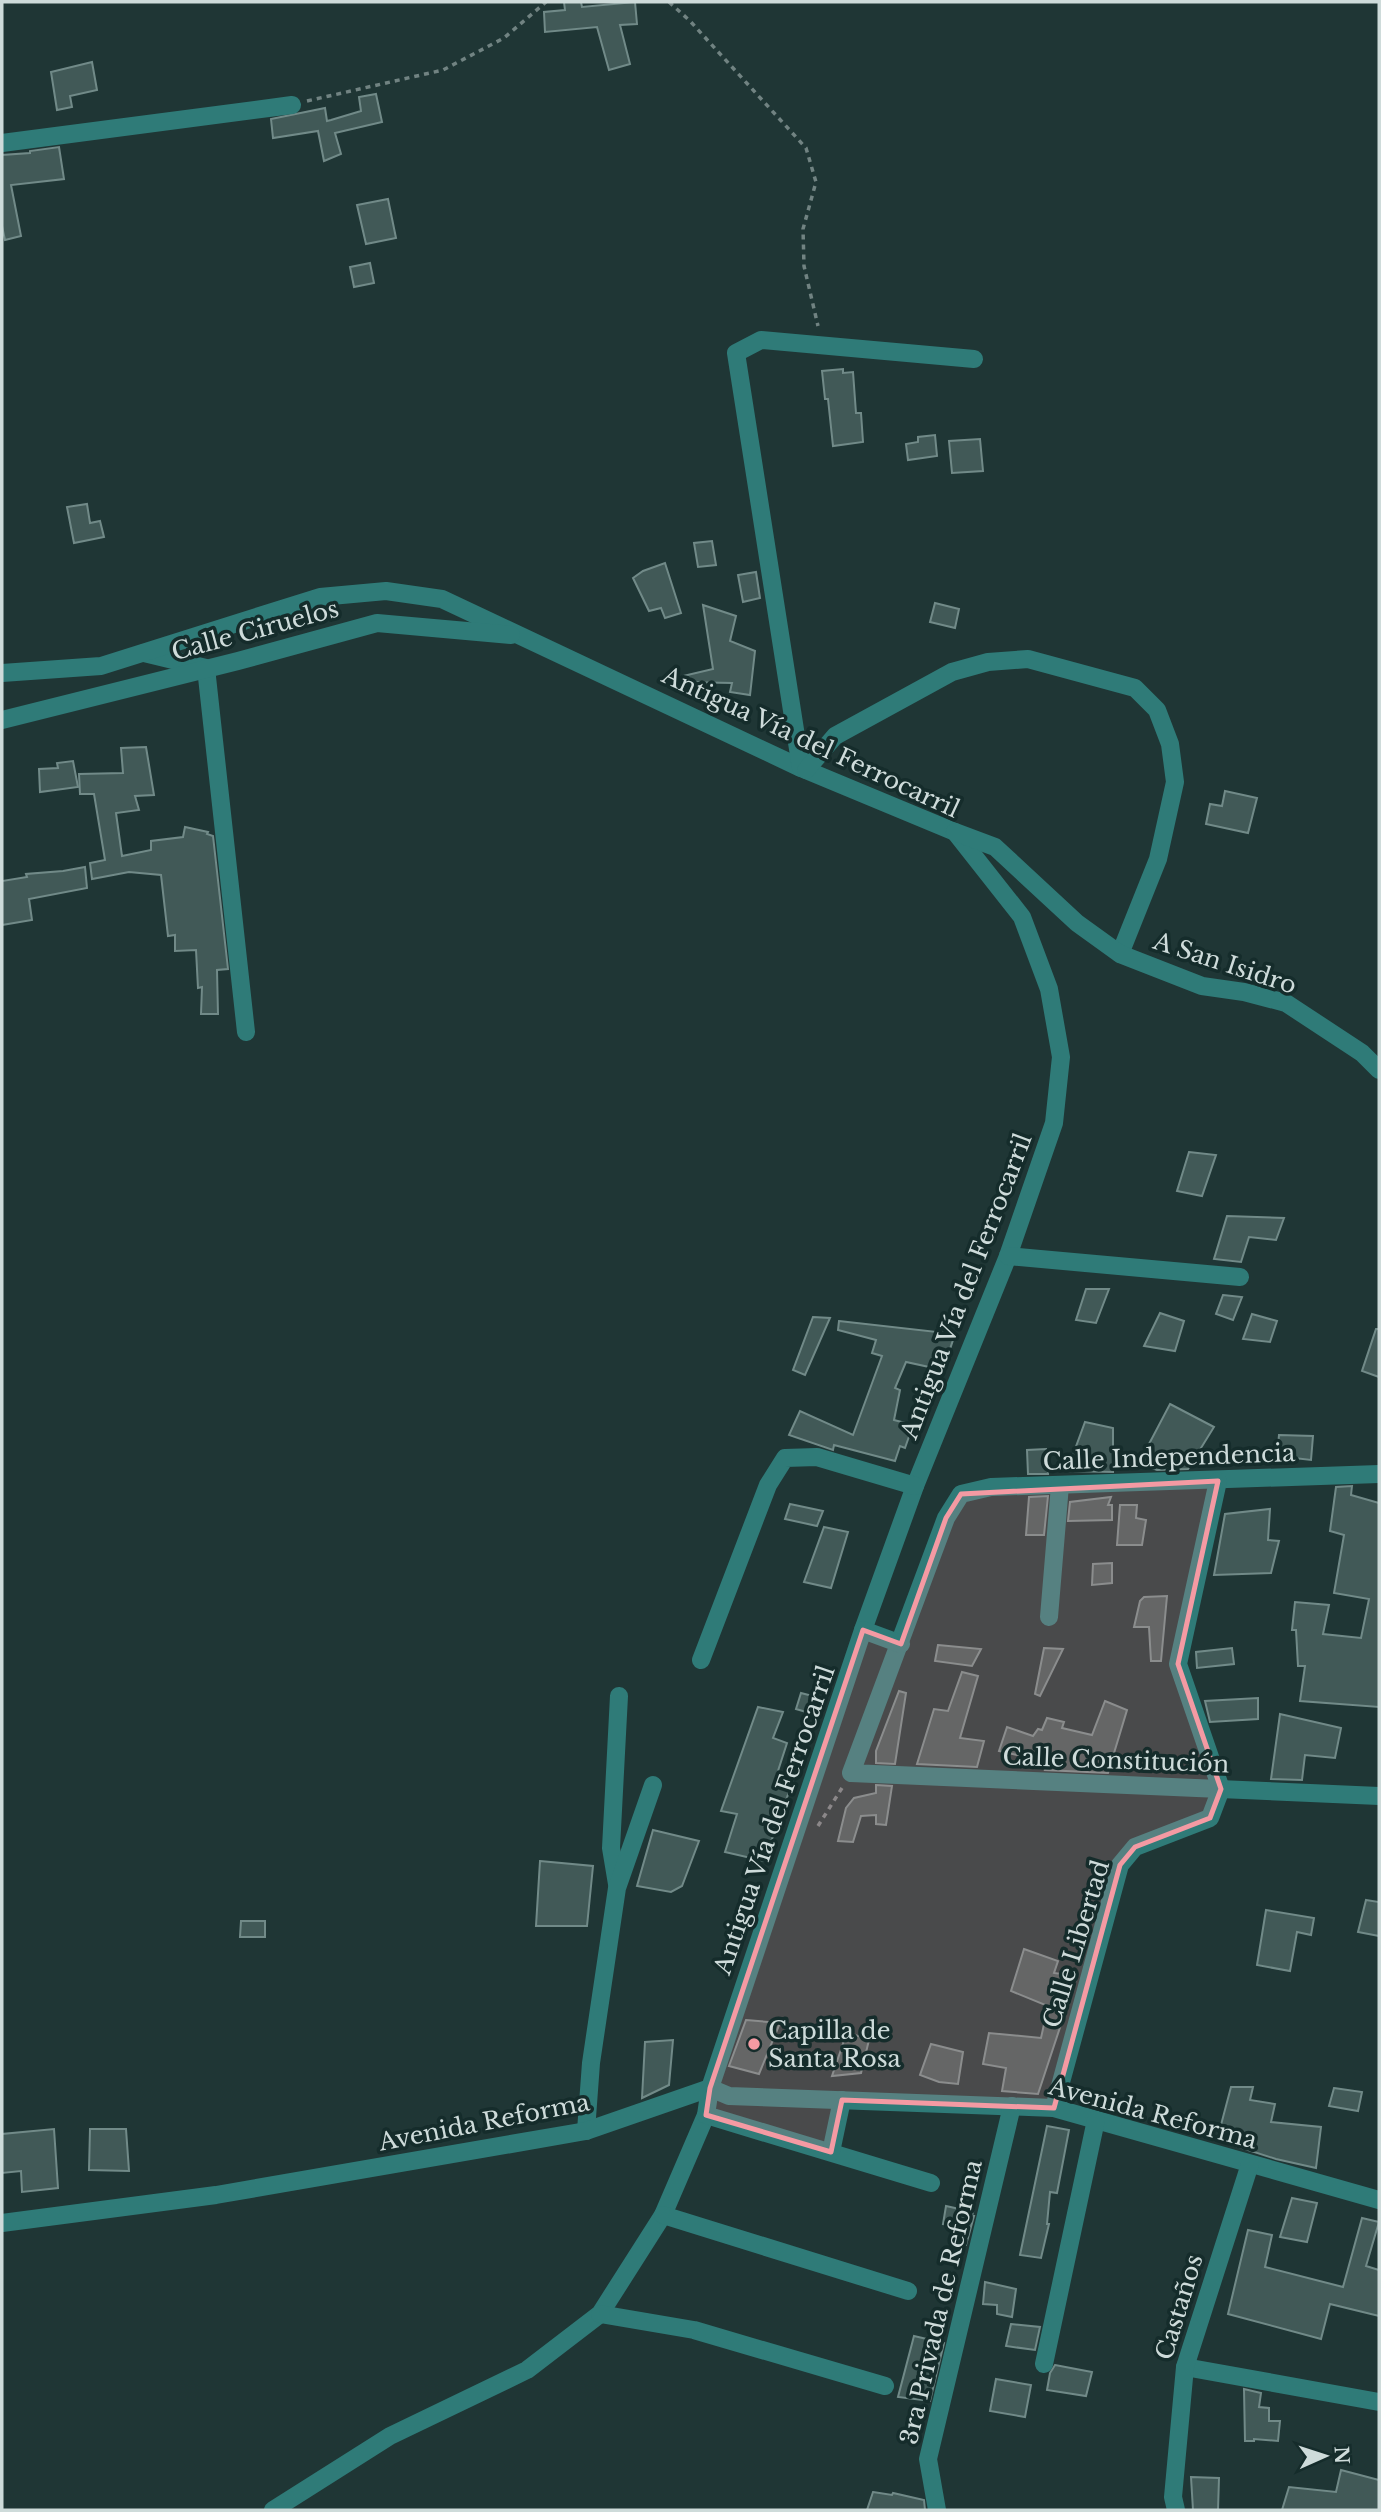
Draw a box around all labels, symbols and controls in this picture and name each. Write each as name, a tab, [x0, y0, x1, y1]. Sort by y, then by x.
street label: Calle Ciruelos	[168, 594, 342, 666]
street label: Antigua Vía del Ferrocarril	[657, 660, 965, 824]
street label: A San Isidro	[1149, 926, 1300, 1000]
street label: Antigua Vía del Ferrocarril	[894, 1129, 1038, 1444]
street label: Calle Independencia	[1042, 1438, 1296, 1476]
street label: Antigua Vía del Ferrocarril	[707, 1662, 841, 1979]
street label: Calle Constitución	[1002, 1742, 1230, 1778]
street label: Calle Libertad	[1037, 1857, 1115, 2031]
place label: Capilla de Santa Rosa	[768, 2016, 902, 2073]
marker: Capilla de Santa Rosa	[746, 2036, 762, 2052]
street label: Avenida Reforma	[1045, 2071, 1261, 2155]
street label: Avenida Reforma	[375, 2087, 593, 2157]
street label: 3ra Privada de Reforma	[894, 2156, 988, 2447]
street label: Castaños	[1149, 2251, 1209, 2363]
north arrow	[1290, 2421, 1360, 2491]
text: N	[1330, 2446, 1353, 2465]

